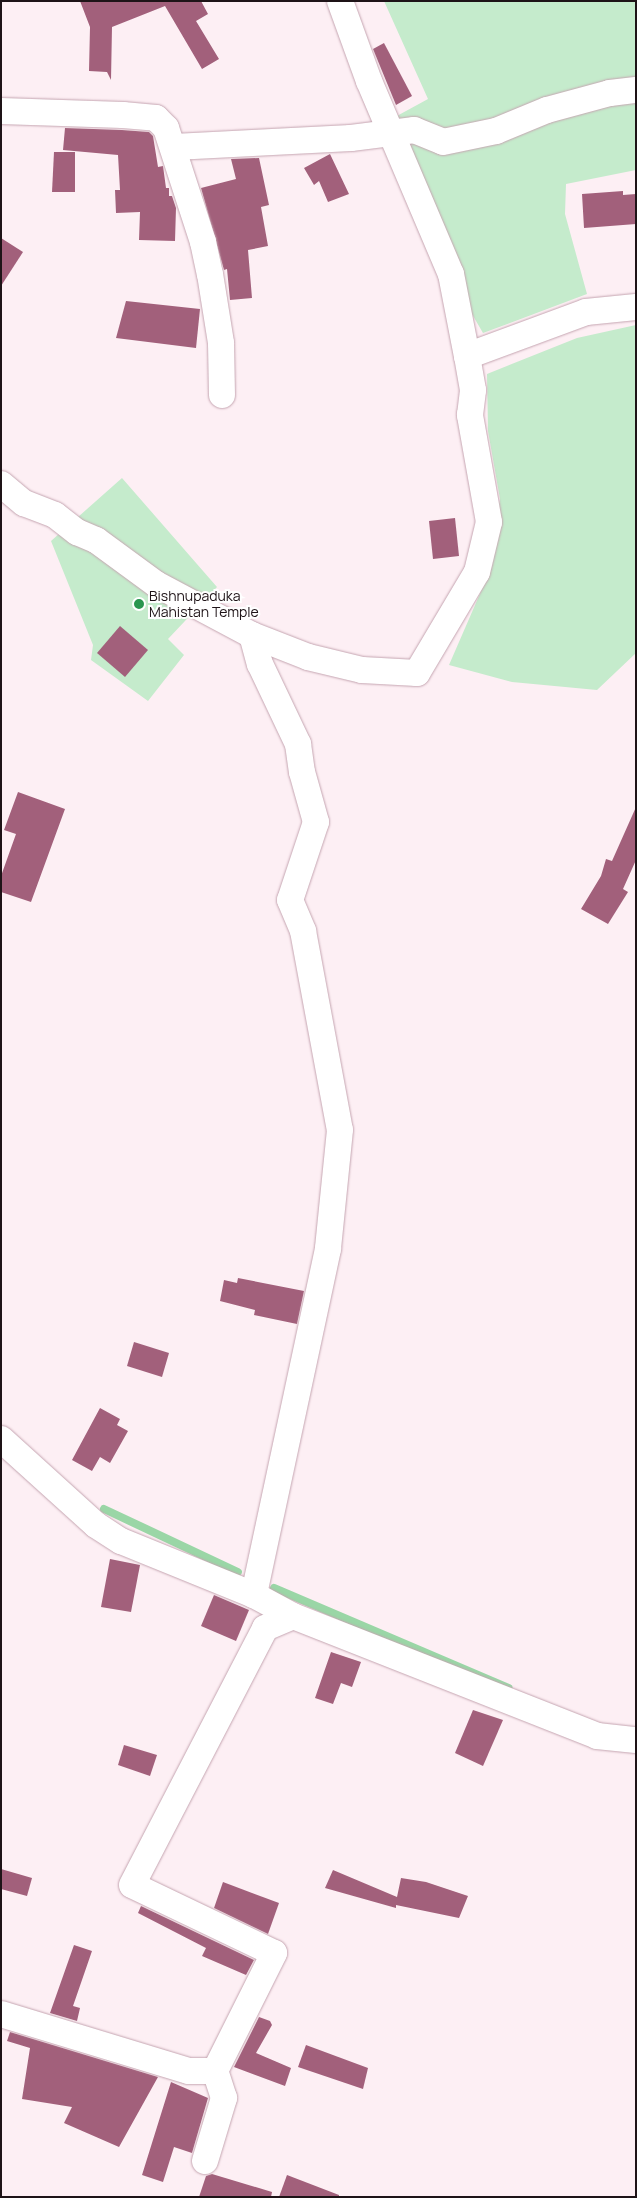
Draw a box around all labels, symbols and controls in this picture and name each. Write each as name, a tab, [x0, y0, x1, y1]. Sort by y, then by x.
place label: Bishnupaduka Mahistan Temple	[149, 588, 259, 620]
marker: Bishnupaduka Mahistan Temple	[133, 598, 145, 610]

